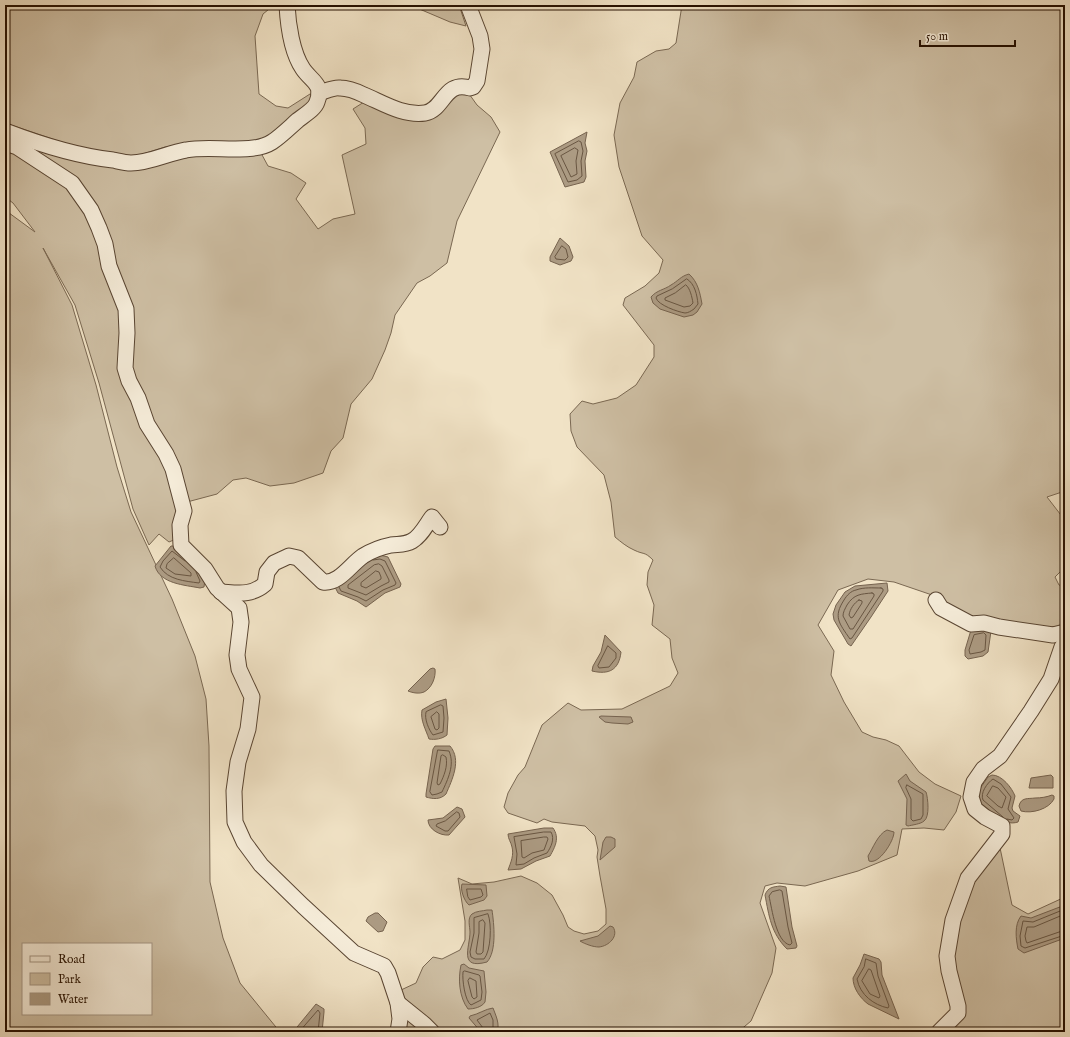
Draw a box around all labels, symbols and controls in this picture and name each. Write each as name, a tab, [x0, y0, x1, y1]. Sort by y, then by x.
scale bar	[920, 22, 1015, 48]
text: 50 m	[926, 29, 948, 44]
legend	[22, 943, 152, 1015]
text: Road	[58, 952, 86, 967]
text: Park	[58, 972, 81, 987]
text: Water	[58, 992, 89, 1007]

